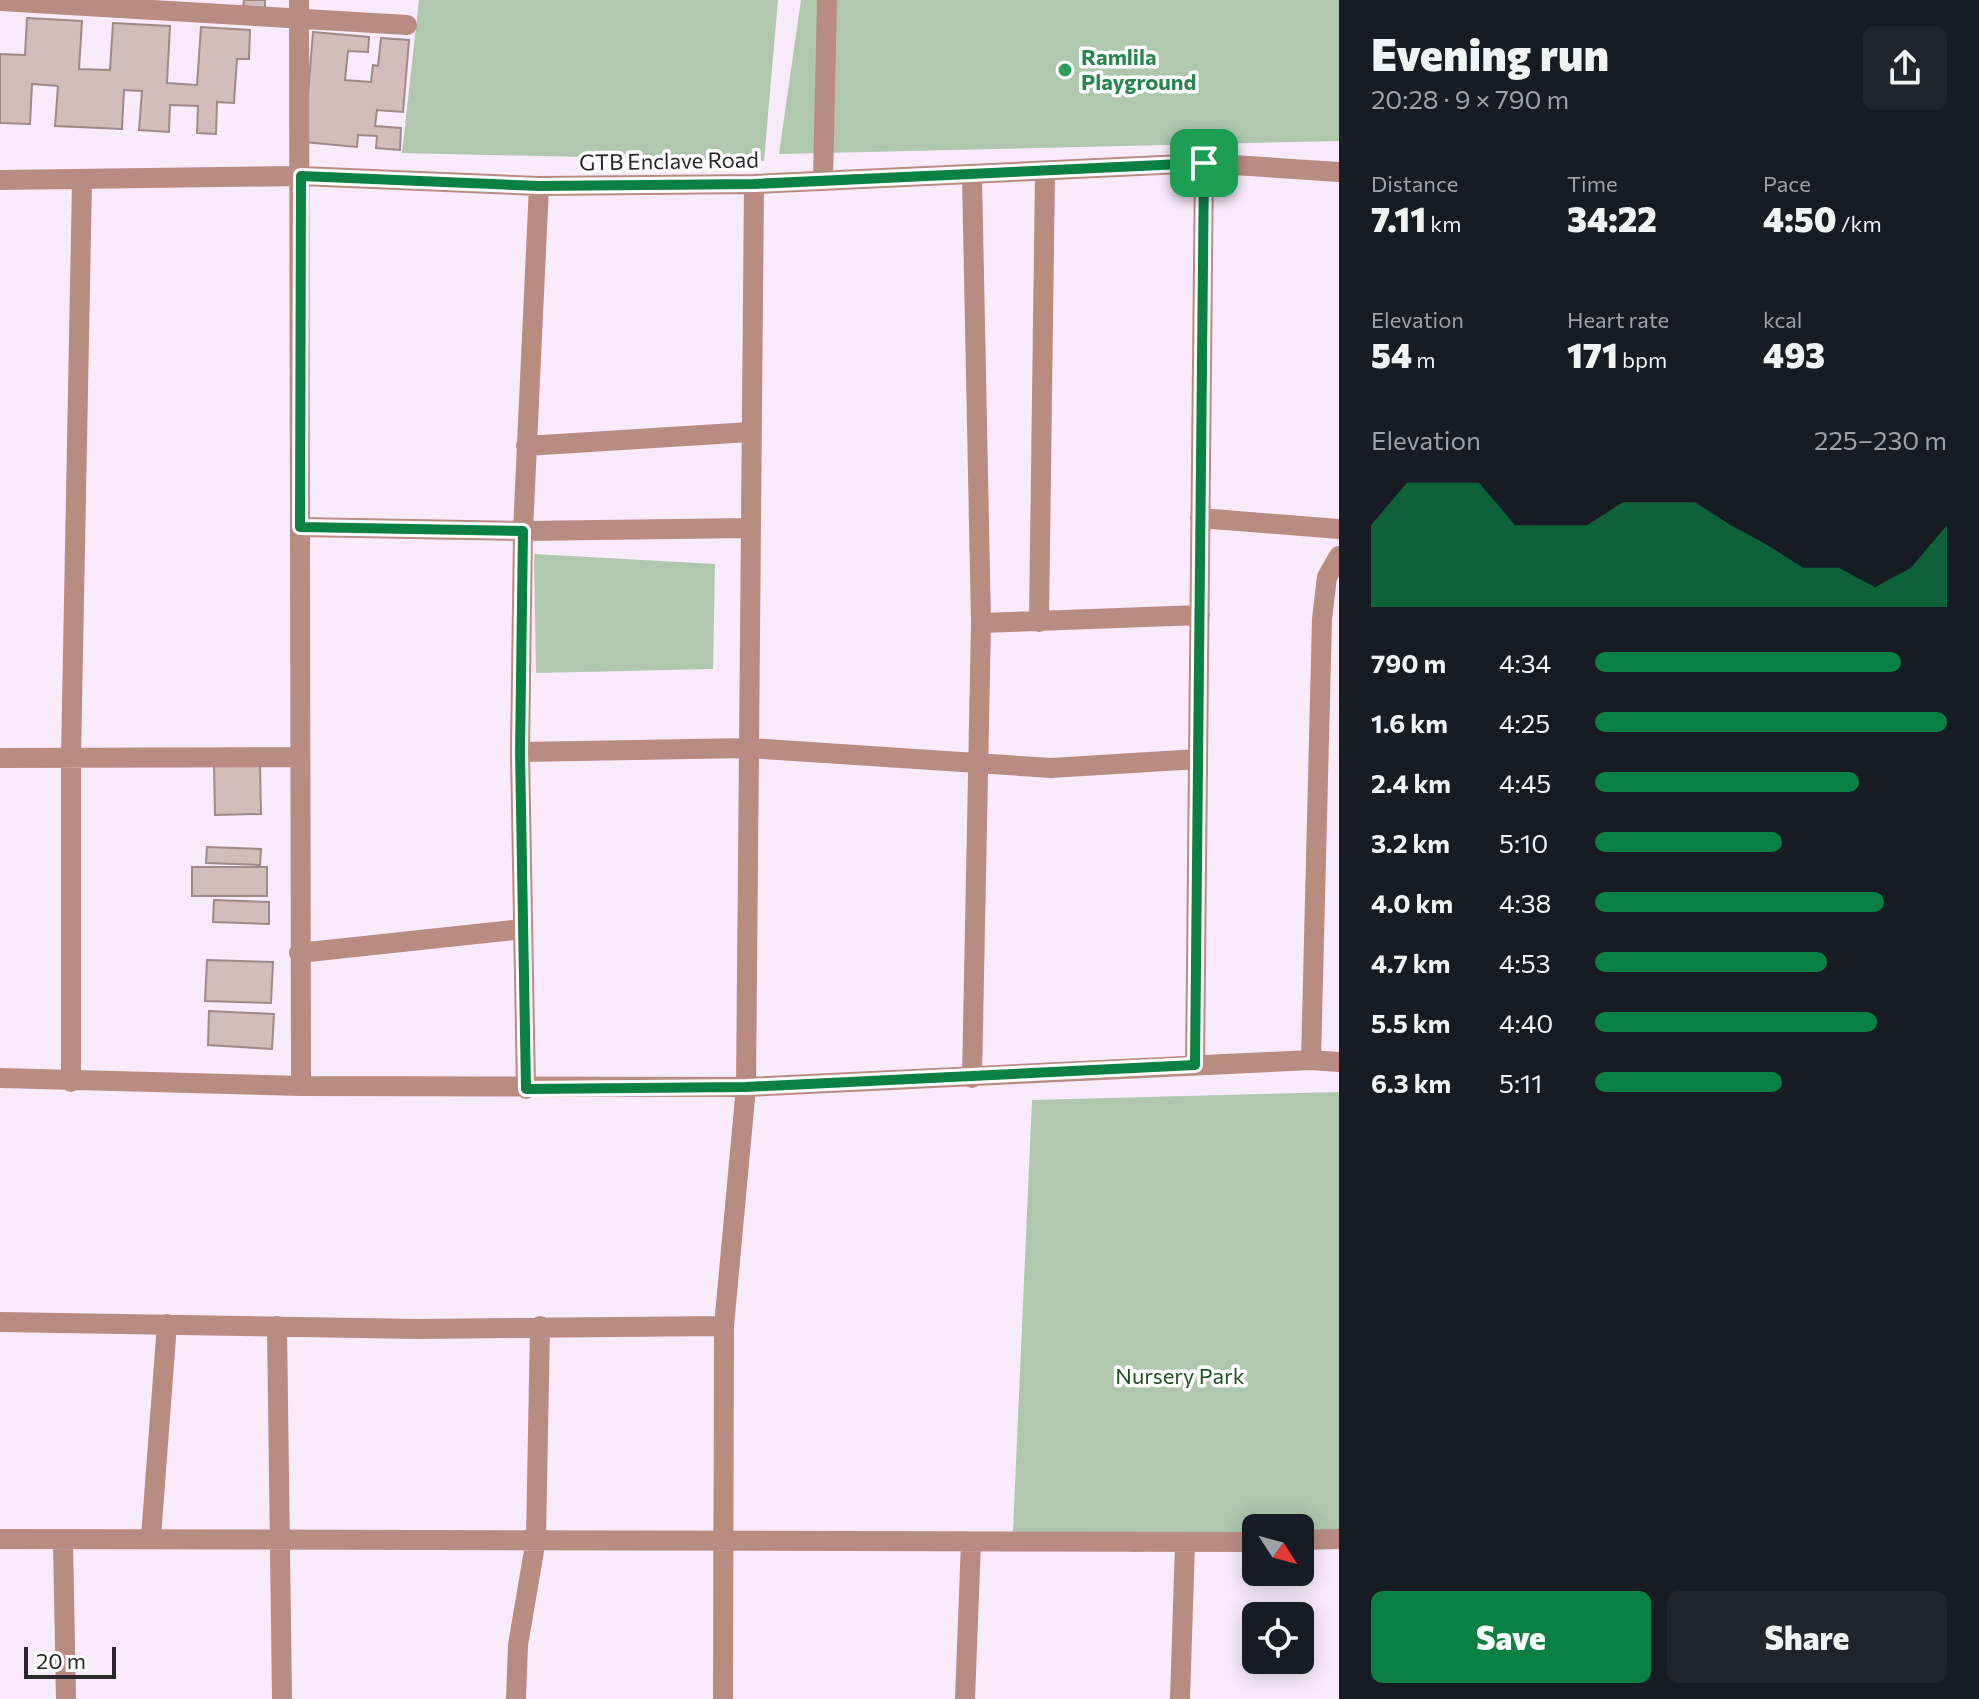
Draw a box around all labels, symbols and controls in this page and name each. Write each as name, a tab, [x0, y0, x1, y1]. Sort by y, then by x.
text: Evening run	[1371, 26, 1609, 80]
button: share	[1863, 26, 1947, 110]
place label: Ramlila Playground	[1081, 43, 1196, 95]
marker: Ramlila Playground	[1056, 61, 1074, 79]
text: 20:28 · 9 × 790 m	[1371, 83, 1569, 114]
pin	[1170, 129, 1238, 197]
icon: arrive	[1182, 141, 1226, 185]
street label: GTB Enclave Road	[579, 145, 759, 176]
text: Distance	[1371, 170, 1458, 197]
text: Time	[1567, 170, 1618, 197]
text: Pace	[1763, 170, 1811, 197]
text: 7.11	[1371, 197, 1426, 239]
text: 34:22	[1567, 197, 1657, 239]
text: 4:50	[1763, 197, 1836, 239]
text: km	[1426, 210, 1461, 237]
text: /km	[1836, 210, 1882, 237]
text: Elevation	[1371, 306, 1464, 333]
text: Heart rate	[1567, 306, 1669, 333]
text: kcal	[1763, 306, 1802, 333]
text: 54	[1371, 333, 1412, 375]
text: 171	[1567, 333, 1618, 375]
text: 493	[1763, 333, 1825, 375]
text: m	[1412, 346, 1436, 373]
text: bpm	[1618, 346, 1667, 373]
text: Elevation	[1371, 424, 1481, 455]
text: 225–230 m	[1814, 424, 1947, 455]
text: 790 m	[1371, 647, 1446, 678]
text: 4:34	[1499, 647, 1551, 678]
text: 1.6 km	[1371, 707, 1448, 738]
text: 4:25	[1499, 707, 1550, 738]
text: 2.4 km	[1371, 767, 1451, 798]
text: 4:45	[1499, 767, 1551, 798]
text: 3.2 km	[1371, 827, 1450, 858]
text: 5:10	[1499, 827, 1548, 858]
text: 4.0 km	[1371, 887, 1453, 918]
text: 4:38	[1499, 887, 1551, 918]
text: 4.7 km	[1371, 947, 1450, 978]
text: 4:53	[1499, 947, 1551, 978]
text: 5.5 km	[1371, 1007, 1450, 1038]
text: 4:40	[1499, 1007, 1553, 1038]
text: 6.3 km	[1371, 1067, 1451, 1098]
text: 5:11	[1499, 1067, 1542, 1098]
park label: Nursery Park	[1115, 1362, 1245, 1389]
north arrow	[1242, 1514, 1314, 1586]
map controls	[1242, 1514, 1314, 1674]
button: Save	[1371, 1591, 1651, 1683]
button: Share	[1667, 1591, 1947, 1683]
button: locate	[1242, 1602, 1314, 1674]
scale bar	[24, 1643, 116, 1679]
text: 20 m	[36, 1647, 86, 1674]

